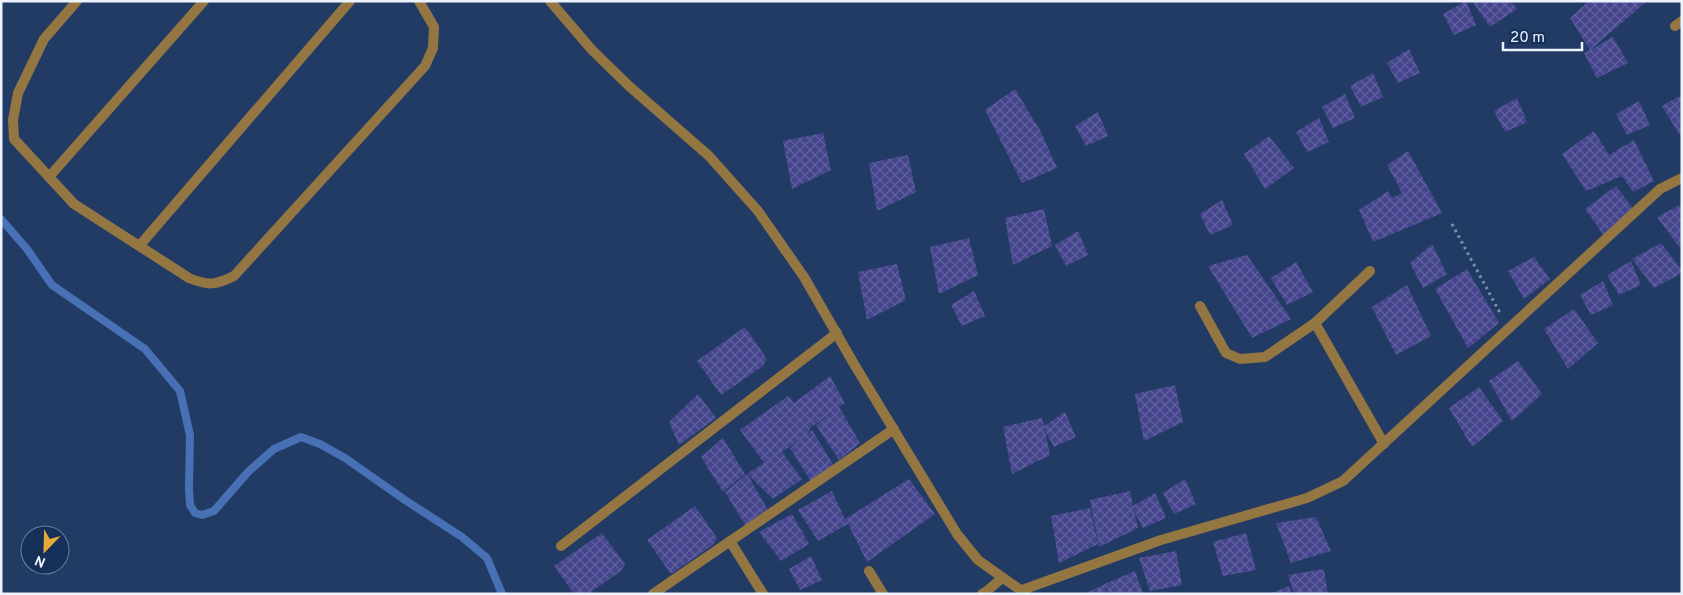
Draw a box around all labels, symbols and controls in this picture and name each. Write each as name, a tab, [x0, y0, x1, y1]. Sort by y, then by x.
scale bar	[1503, 20, 1582, 52]
text: 20 m	[1510, 29, 1545, 48]
north arrow	[20, 525, 70, 575]
text: N	[33, 551, 48, 570]

